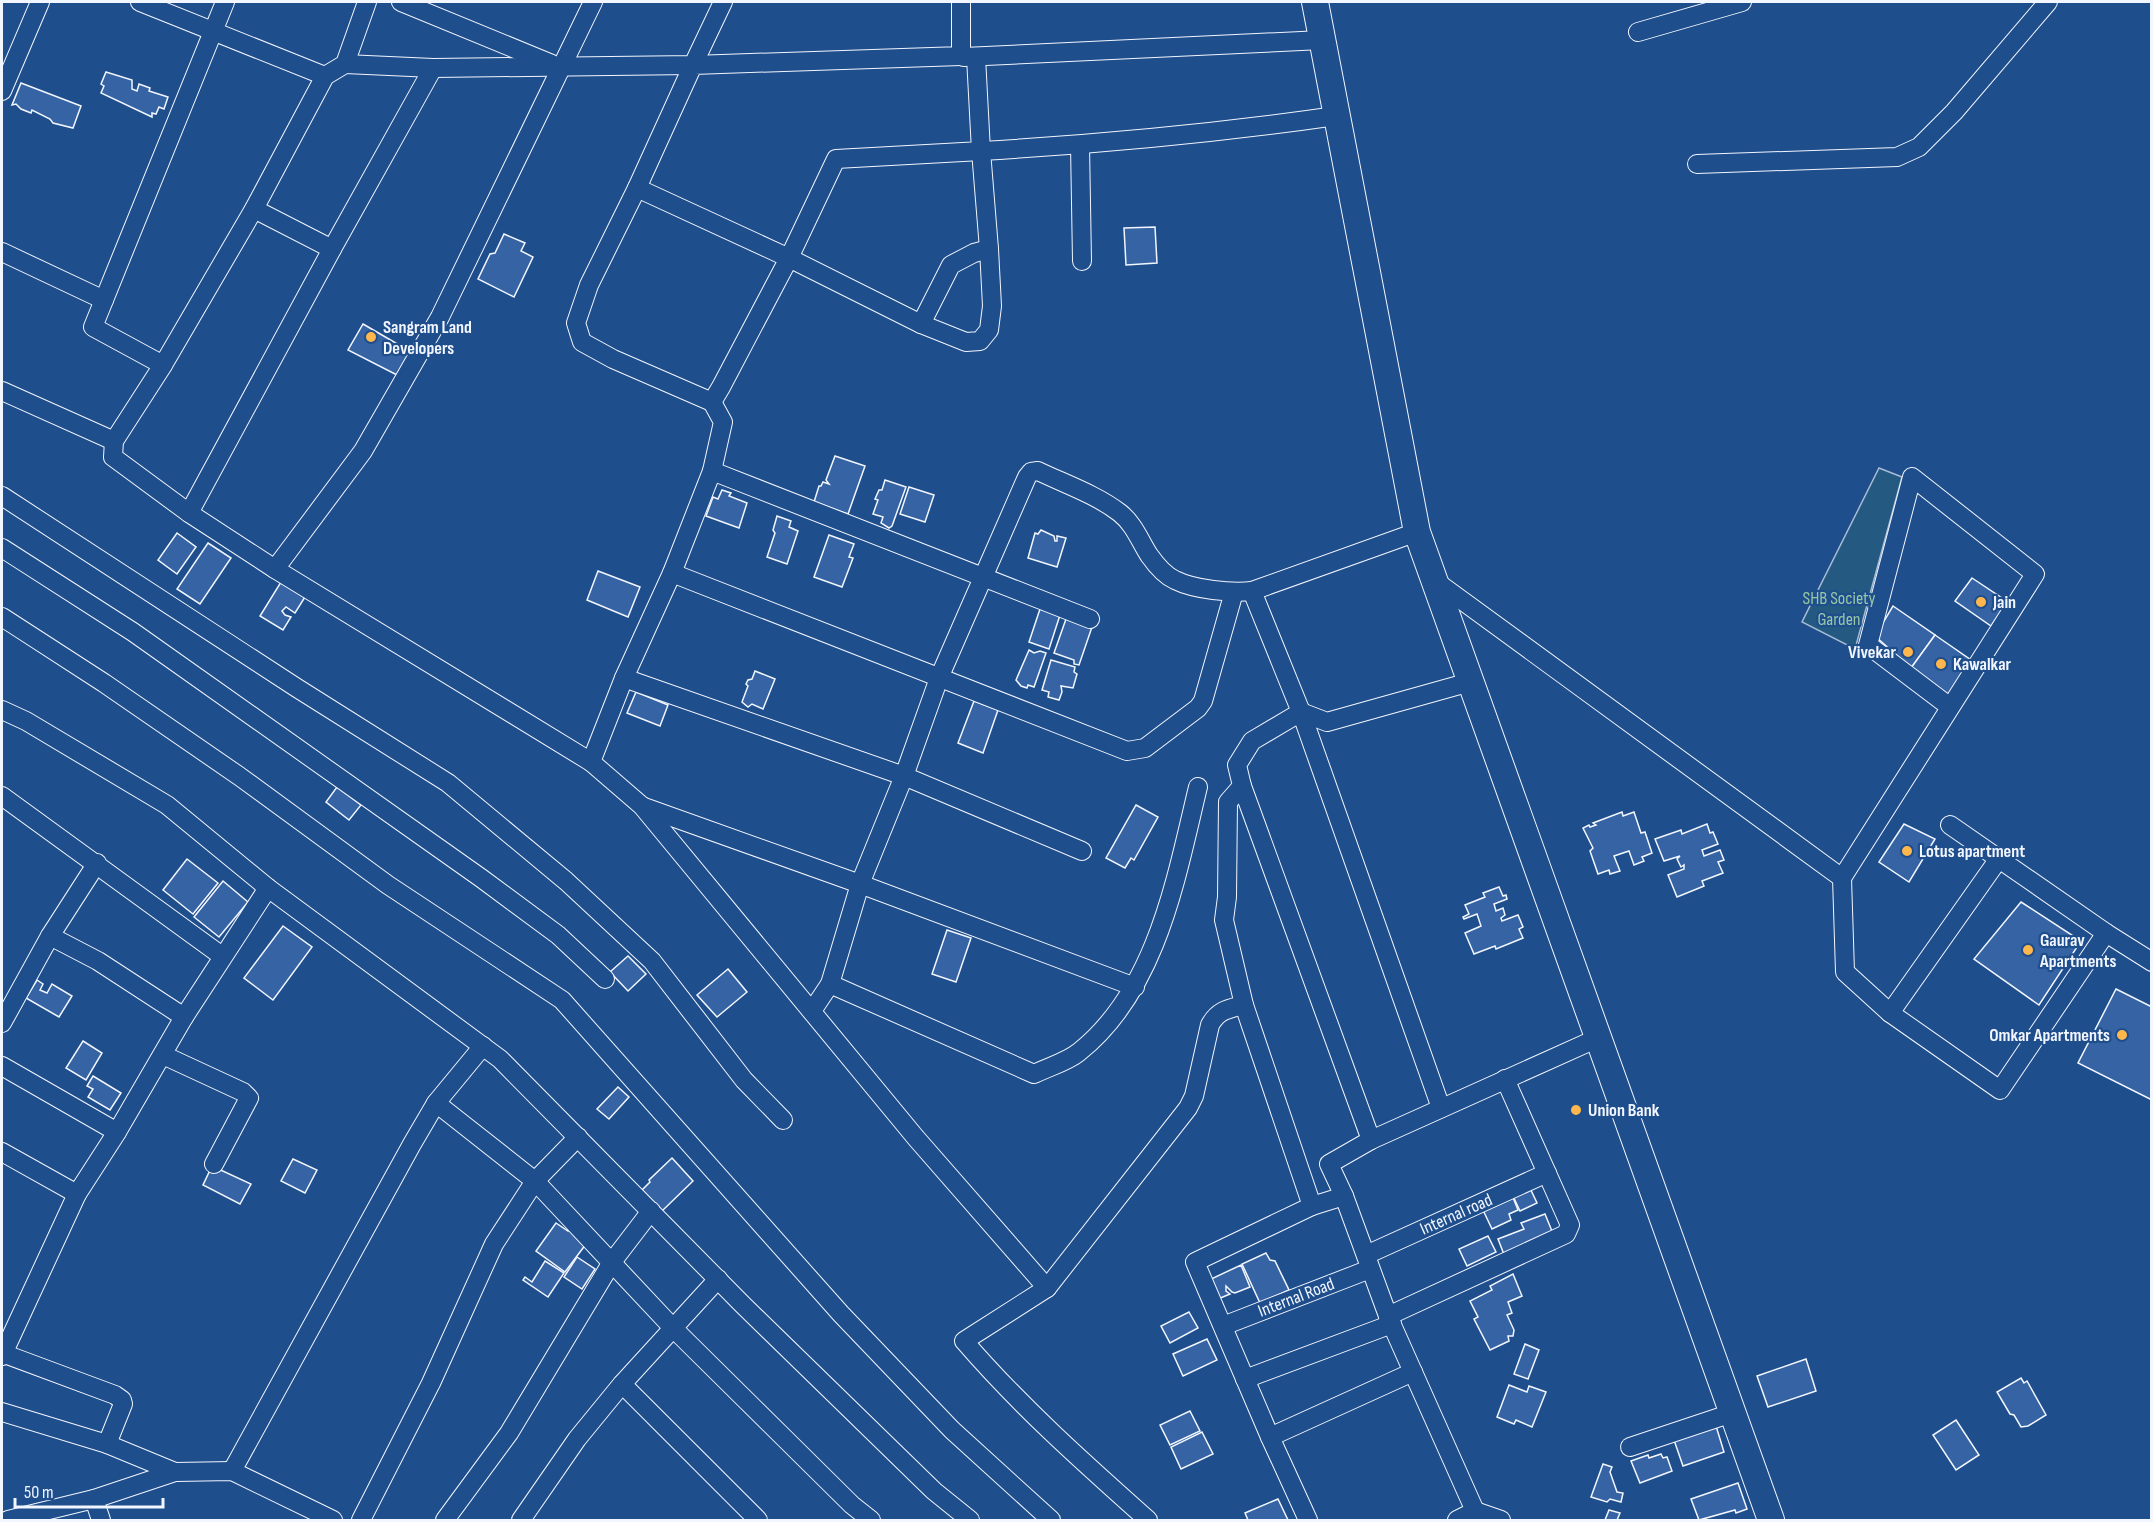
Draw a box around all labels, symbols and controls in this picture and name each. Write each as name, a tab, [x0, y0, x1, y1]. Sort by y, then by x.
place label: Sangram Land Developers	[383, 317, 472, 359]
marker: Sangram Land Developers	[364, 330, 378, 344]
park label: SHB Society Garden	[1802, 588, 1876, 630]
place label: Jain	[1992, 592, 2016, 613]
marker: Jain	[1974, 595, 1988, 609]
place label: Vivekar	[1848, 642, 1896, 663]
marker: Vivekar	[1901, 645, 1915, 659]
place label: Kawalkar	[1953, 654, 2012, 675]
marker: Kawalkar	[1934, 657, 1948, 671]
place label: Lotus apartment	[1919, 841, 2025, 862]
marker: Lotus apartment	[1900, 844, 1914, 858]
place label: Gaurav Apartments	[2039, 930, 2116, 972]
marker: Gaurav Apartments	[2021, 943, 2035, 957]
place label: Omkar Apartments	[1989, 1025, 2110, 1046]
marker: Omkar Apartments	[2115, 1028, 2129, 1042]
place label: Union Bank	[1588, 1100, 1660, 1121]
marker: Union Bank	[1569, 1103, 1583, 1117]
street label: Internal road	[1417, 1189, 1496, 1240]
street label: Internal Road	[1255, 1273, 1337, 1322]
scale bar	[15, 1471, 164, 1509]
text: 50 m	[24, 1482, 54, 1503]

